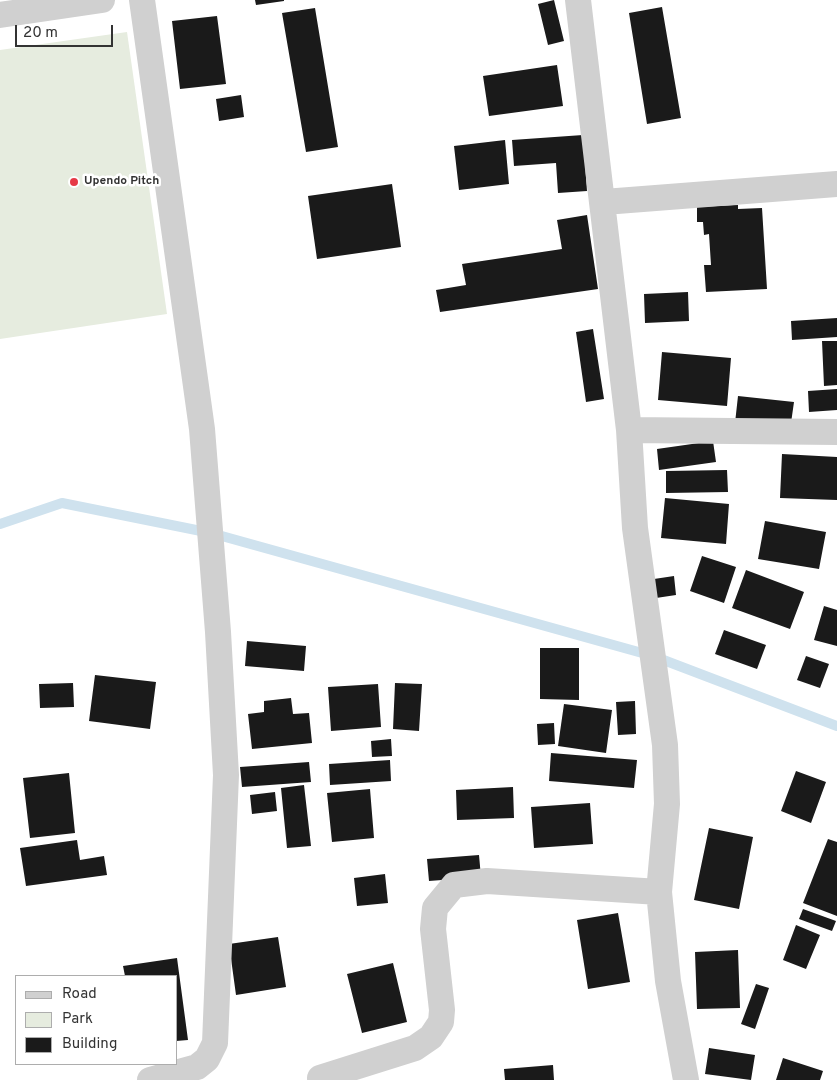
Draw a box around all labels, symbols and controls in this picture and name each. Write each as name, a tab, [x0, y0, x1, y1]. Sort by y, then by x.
scale bar	[18, 15, 115, 47]
text: 20 m	[23, 24, 58, 43]
place label: Upendo Pitch	[84, 175, 159, 189]
marker: Upendo Pitch	[68, 176, 80, 188]
legend	[15, 975, 178, 1065]
text: Road	[62, 985, 97, 1004]
text: Park	[62, 1010, 93, 1029]
text: Building	[62, 1035, 117, 1054]

